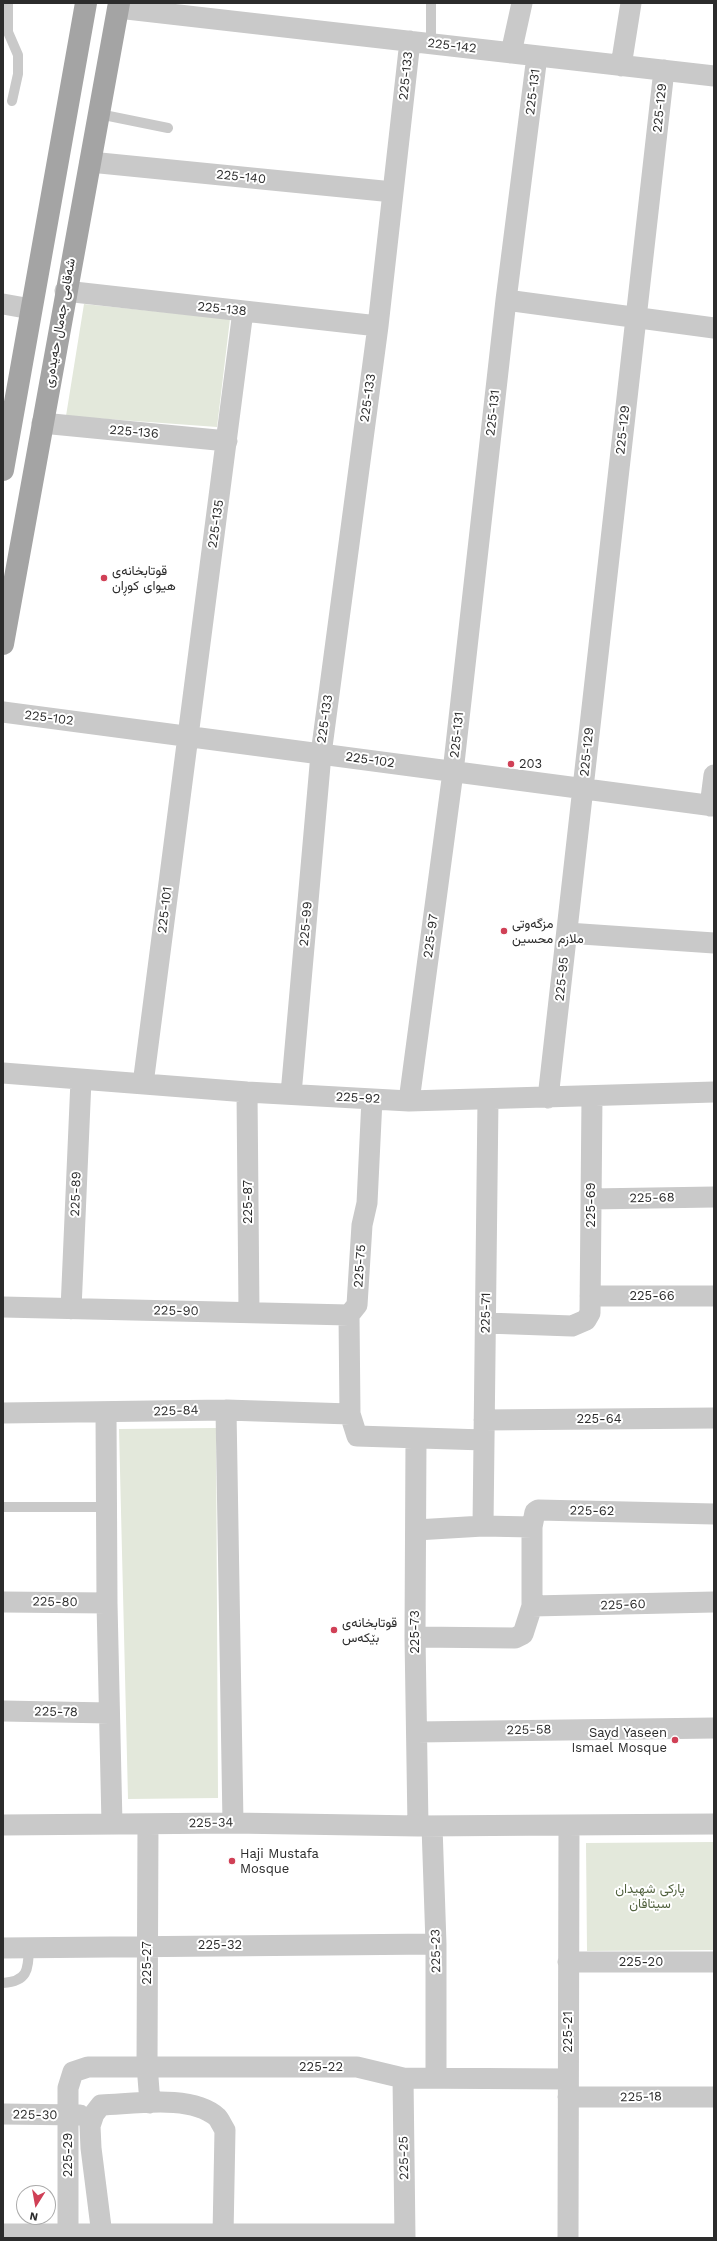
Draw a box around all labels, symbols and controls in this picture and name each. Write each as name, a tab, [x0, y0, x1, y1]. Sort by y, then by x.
street label: 225-142	[427, 35, 477, 57]
street label: 225-133	[396, 51, 416, 101]
street label: 225-131	[522, 68, 544, 116]
street label: 225-129	[650, 83, 670, 133]
street label: 225-140	[215, 167, 267, 187]
street label: شەقامی جەمال حەیدەری	[41, 257, 79, 389]
street label: 225-138	[197, 299, 247, 319]
street label: 225-133	[357, 373, 379, 423]
street label: 225-131	[483, 389, 503, 437]
street label: 225-129	[613, 405, 633, 455]
street label: 225-136	[109, 422, 159, 442]
street label: 225-135	[205, 499, 227, 549]
place label: قوتابخانەی هیوای کوڕان	[112, 563, 176, 594]
marker: قوتابخانەی هیوای کوڕان	[99, 573, 109, 583]
street label: 225-133	[314, 694, 336, 744]
street label: 225-102	[23, 707, 75, 729]
street label: 225-131	[447, 711, 467, 759]
street label: 225-129	[577, 727, 597, 777]
street label: 225-102	[344, 749, 396, 771]
place label: 203	[519, 756, 542, 772]
marker: 203	[506, 759, 516, 769]
street label: 225-101	[154, 886, 176, 934]
street label: 225-99	[296, 901, 316, 947]
street label: 225-97	[420, 913, 442, 959]
place label: مزگه‌وتی ملازم محسین	[512, 916, 584, 947]
marker: مزگه‌وتی ملازم محسین	[499, 926, 509, 936]
street label: 225-95	[552, 956, 572, 1002]
street label: 225-92	[335, 1089, 381, 1107]
street label: 225-89	[67, 1171, 85, 1217]
street label: 225-87	[240, 1180, 256, 1224]
street label: 225-69	[583, 1182, 599, 1228]
street label: 225-68	[629, 1190, 675, 1206]
street label: 225-75	[351, 1244, 369, 1288]
street label: 225-66	[629, 1288, 675, 1304]
street label: 225-71	[478, 1292, 494, 1334]
street label: 225-90	[153, 1303, 199, 1319]
street label: 225-84	[153, 1402, 199, 1420]
street label: 225-64	[576, 1411, 622, 1427]
street label: 225-62	[569, 1503, 615, 1519]
street label: 225-80	[32, 1594, 78, 1610]
street label: 225-60	[600, 1596, 646, 1614]
street label: 225-73	[407, 1610, 423, 1654]
place label: قوتابخانەی بێكه‌س	[342, 1615, 397, 1646]
marker: قوتابخانەی بێكه‌س	[329, 1625, 339, 1635]
street label: 225-78	[34, 1704, 78, 1720]
street label: 225-58	[506, 1722, 552, 1738]
place label: Sayd Yaseen Ismael Mosque	[571, 1725, 667, 1756]
marker: Sayd Yaseen Ismael Mosque	[670, 1735, 680, 1745]
street label: 225-34	[189, 1815, 233, 1831]
place label: Haji Mustafa Mosque	[240, 1846, 319, 1877]
marker: Haji Mustafa Mosque	[227, 1856, 237, 1866]
park label: پارکی شهیدان سیتاقان	[615, 1881, 685, 1912]
street label: 225-23	[428, 1929, 444, 1973]
street label: 225-32	[198, 1937, 242, 1953]
street label: 225-27	[139, 1941, 155, 1985]
street label: 225-20	[619, 1954, 663, 1970]
street label: 225-21	[560, 2011, 576, 2053]
street label: 225-22	[299, 2059, 343, 2075]
street label: 225-18	[620, 2089, 662, 2105]
street label: 225-30	[12, 2107, 58, 2123]
street label: 225-29	[60, 2133, 76, 2177]
street label: 225-25	[396, 2136, 412, 2180]
north arrow	[16, 2185, 56, 2225]
text: N	[29, 2209, 39, 2223]

